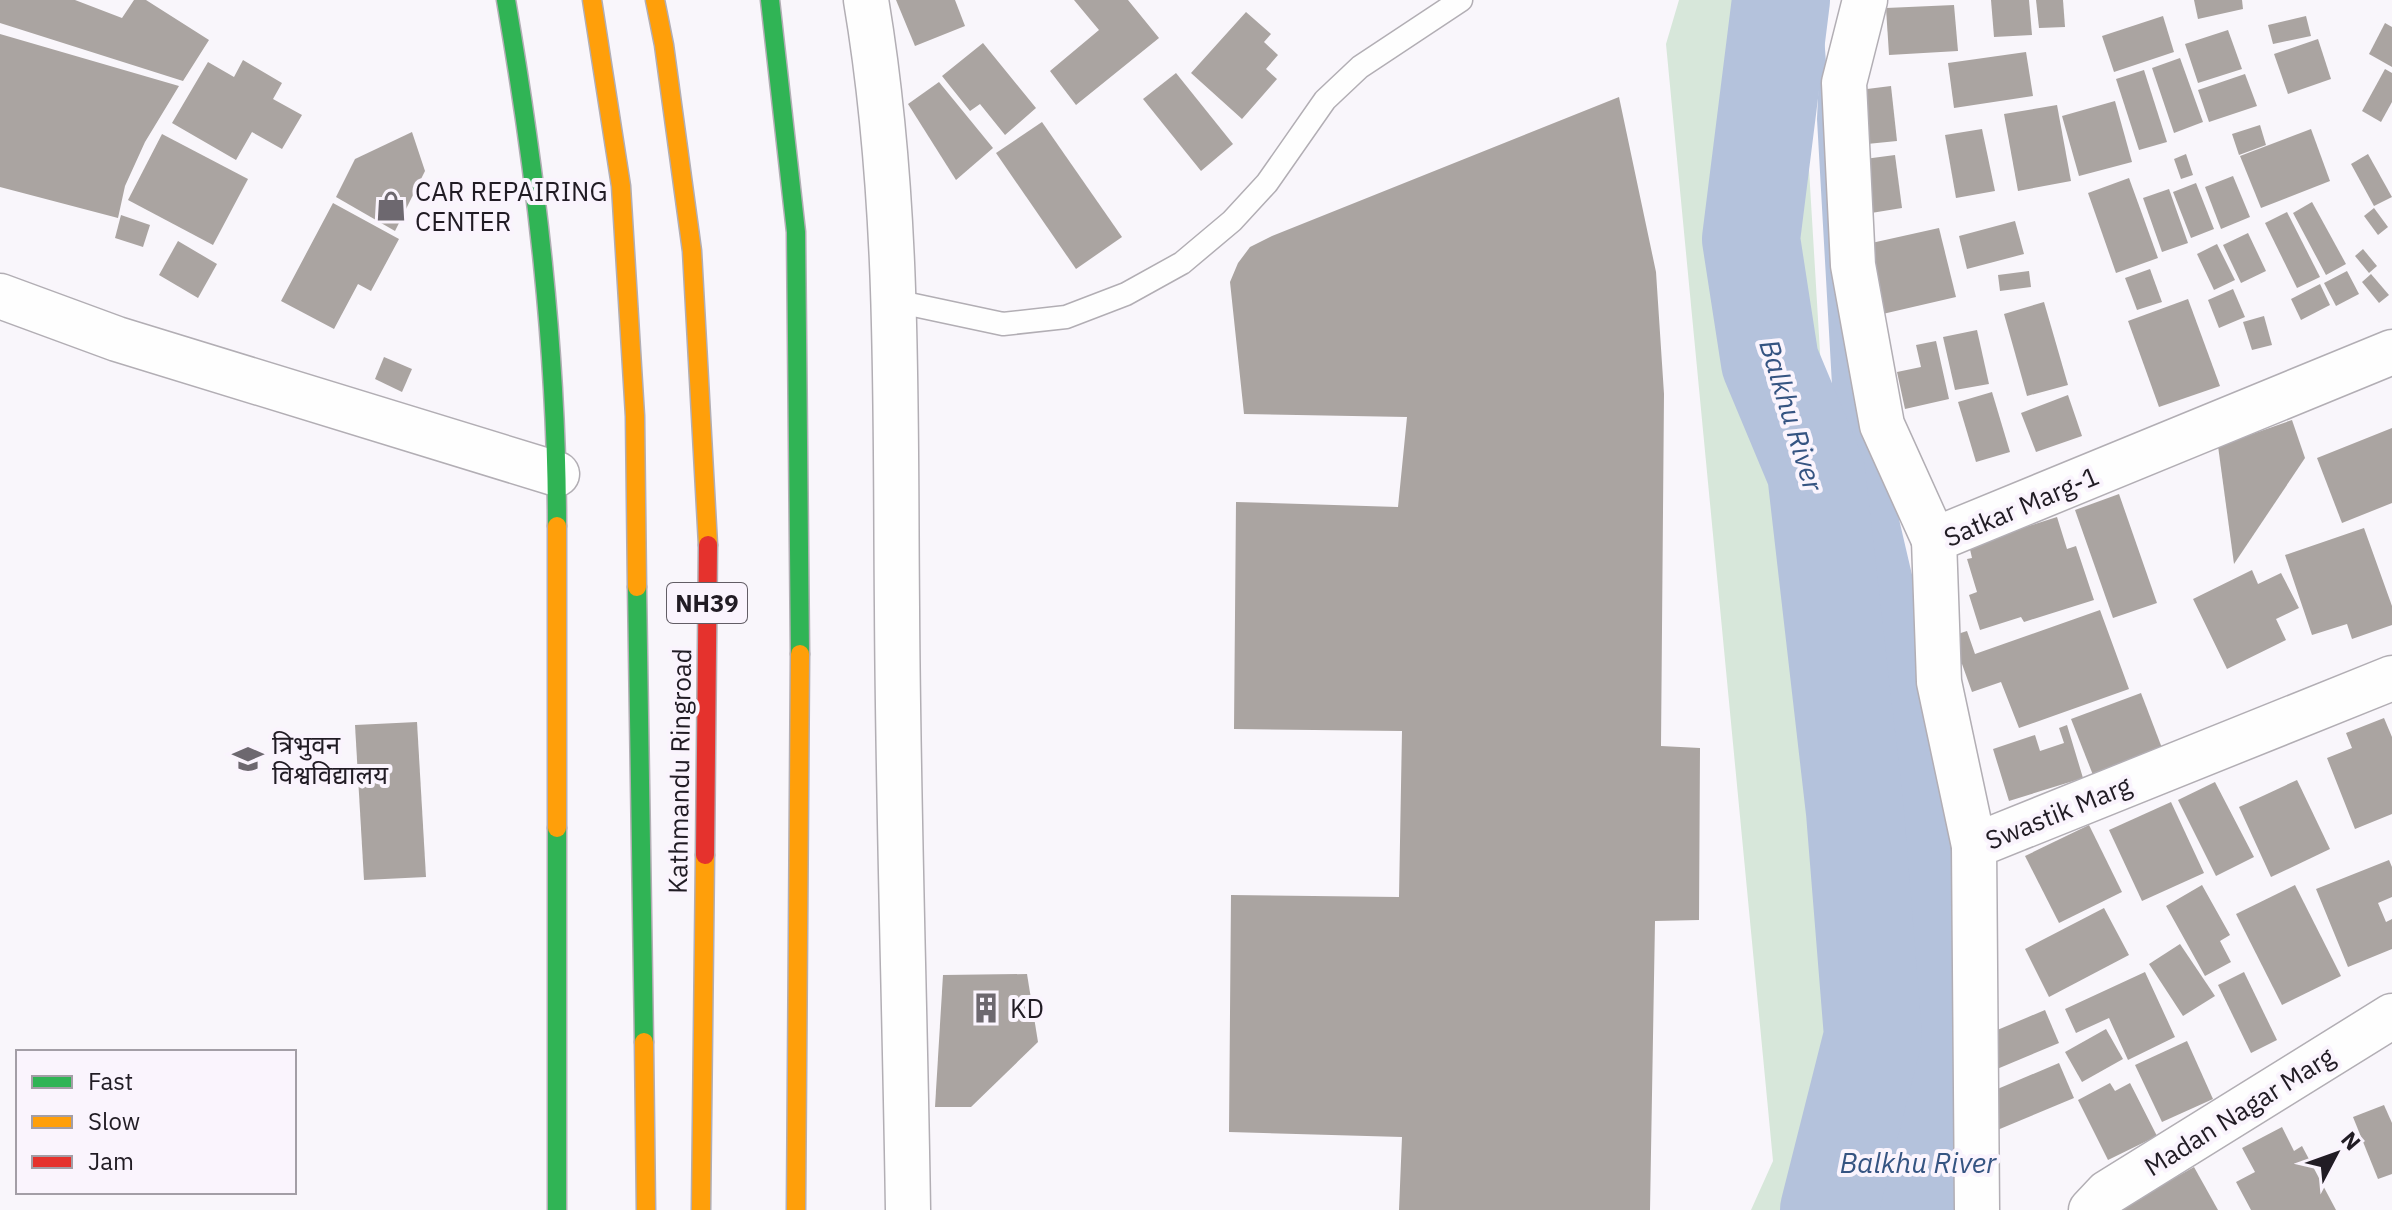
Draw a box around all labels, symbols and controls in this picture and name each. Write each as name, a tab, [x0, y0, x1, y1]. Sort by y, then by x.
place label: CAR REPAIRING CENTER	[415, 174, 608, 238]
shop icon: CAR REPAIRING CENTER	[374, 189, 408, 223]
water label: Balkhu River	[1751, 335, 1833, 496]
street label: Satkar Marg-1	[1938, 458, 2104, 554]
road number: NH39	[667, 583, 747, 623]
street label: Kathmandu Ringroad	[660, 648, 698, 894]
place label: त्रिभुवन विश्वविद्यालय	[272, 727, 389, 791]
school or university icon: त्रिभुवन विश्वविद्यालय	[231, 742, 265, 776]
street label: Swastik Marg	[1980, 767, 2136, 857]
building icon: KD	[969, 991, 1003, 1025]
place label: KD	[1010, 991, 1044, 1025]
street label: Madan Nagar Marg	[2138, 1039, 2341, 1183]
legend	[16, 1050, 296, 1194]
text: Fast	[88, 1065, 133, 1097]
text: Slow	[88, 1105, 140, 1137]
north arrow	[2296, 1114, 2376, 1194]
text: N	[2335, 1125, 2368, 1156]
water label: Balkhu River	[1840, 1144, 1997, 1181]
text: Jam	[88, 1145, 134, 1177]

